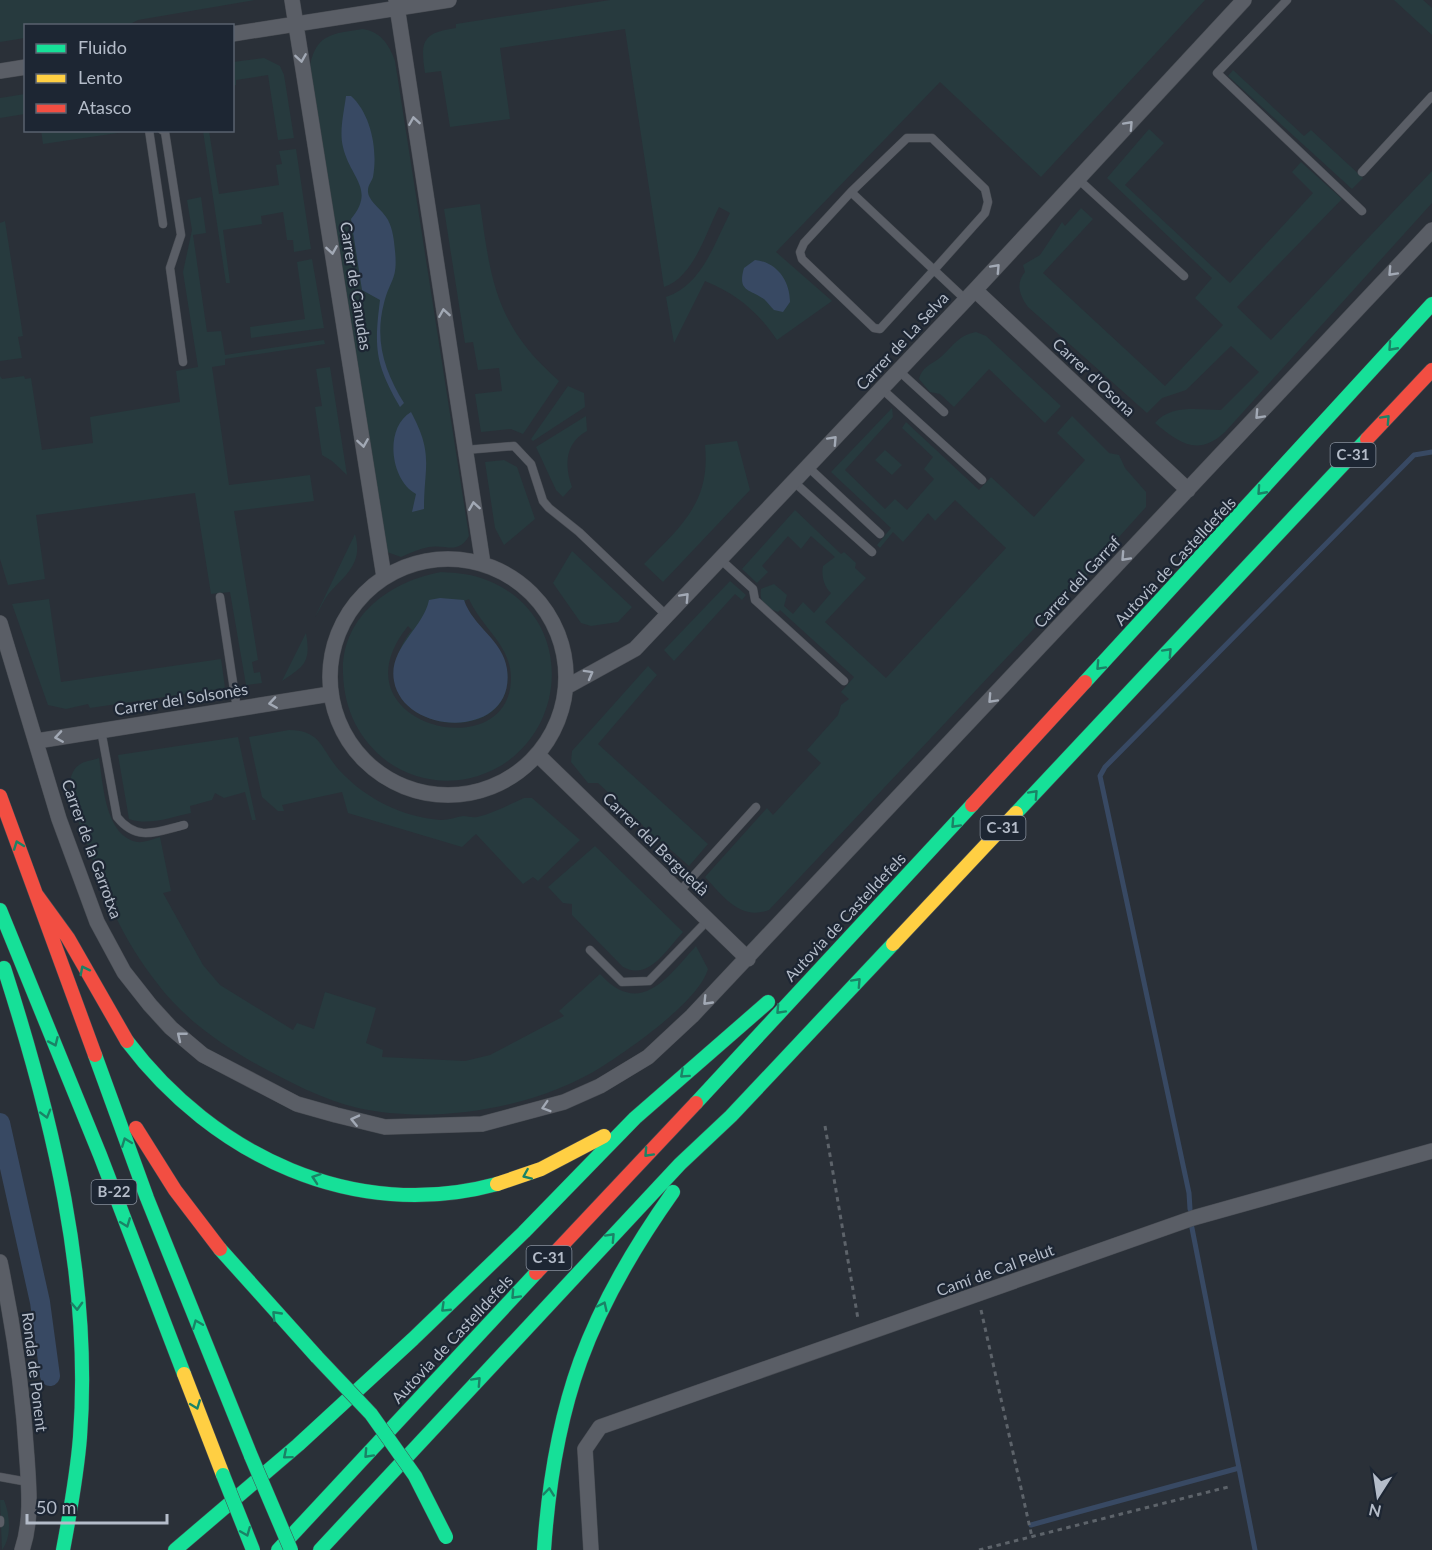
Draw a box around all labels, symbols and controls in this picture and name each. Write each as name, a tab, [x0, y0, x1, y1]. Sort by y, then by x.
legend	[24, 24, 234, 132]
text: Fluido	[78, 36, 127, 58]
one-way arrow	[294, 52, 307, 62]
text: Lento	[78, 66, 123, 88]
text: Atasco	[78, 96, 131, 118]
one-way arrow	[409, 116, 421, 125]
one-way arrow	[1122, 121, 1133, 132]
street label: Carrer de Canudas	[337, 220, 376, 352]
one-way arrow	[325, 245, 338, 255]
one-way arrow	[989, 264, 1000, 275]
one-way arrow	[1388, 266, 1399, 276]
street label: Carrer de La Selva	[851, 288, 952, 393]
one-way arrow	[438, 309, 451, 319]
street label: Carrer d'Osona	[1049, 334, 1140, 420]
one-way arrow	[1389, 340, 1400, 351]
one-way arrow	[1255, 407, 1266, 418]
one-way arrow	[1379, 416, 1390, 426]
one-way arrow	[826, 436, 837, 447]
one-way arrow	[356, 437, 369, 447]
road number: C-31	[1330, 443, 1376, 467]
one-way arrow	[1257, 484, 1268, 495]
street label: Autovia de Castelldefels	[1110, 492, 1239, 629]
one-way arrow	[468, 501, 480, 511]
street label: Carrer del Garraf	[1030, 532, 1124, 631]
one-way arrow	[1121, 550, 1132, 560]
one-way arrow	[677, 593, 688, 604]
one-way arrow	[1161, 648, 1172, 659]
one-way arrow	[1097, 658, 1108, 669]
one-way arrow	[583, 670, 593, 681]
street label: Carrer del Solsonès	[113, 679, 249, 718]
one-way arrow	[988, 692, 999, 703]
one-way arrow	[268, 696, 278, 709]
one-way arrow	[55, 731, 64, 743]
street label: Carrer de la Garrotxa	[58, 777, 127, 921]
street label: Carrer del Berguedà	[599, 788, 713, 899]
one-way arrow	[1027, 790, 1038, 801]
road number: C-31	[980, 816, 1026, 840]
one-way arrow	[951, 817, 962, 827]
one-way arrow	[12, 840, 25, 851]
street label: Autovia de Castelldefels	[780, 848, 909, 985]
one-way arrow	[80, 966, 91, 976]
one-way arrow	[850, 978, 861, 989]
one-way arrow	[703, 994, 714, 1004]
one-way arrow	[776, 1003, 787, 1013]
one-way arrow	[176, 1033, 187, 1044]
one-way arrow	[47, 1036, 59, 1047]
one-way arrow	[680, 1067, 691, 1078]
one-way arrow	[542, 1100, 552, 1112]
one-way arrow	[39, 1109, 52, 1119]
one-way arrow	[350, 1114, 360, 1127]
one-way arrow	[121, 1137, 133, 1148]
one-way arrow	[644, 1145, 655, 1156]
one-way arrow	[523, 1168, 534, 1180]
one-way arrow	[311, 1173, 321, 1186]
road number: B-22	[92, 1180, 136, 1204]
one-way arrow	[119, 1217, 132, 1228]
one-way arrow	[604, 1233, 615, 1244]
street label: Camí de Cal Pelut	[933, 1239, 1056, 1300]
road number: C-31	[526, 1246, 572, 1270]
street label: Autovia de Castelldefels	[387, 1270, 516, 1407]
one-way arrow	[511, 1289, 522, 1299]
one-way arrow	[442, 1301, 452, 1312]
one-way arrow	[595, 1301, 607, 1312]
one-way arrow	[71, 1302, 83, 1311]
street label: Ronda de Ponent	[19, 1311, 52, 1433]
one-way arrow	[272, 1311, 283, 1321]
one-way arrow	[192, 1319, 204, 1330]
one-way arrow	[470, 1377, 481, 1387]
one-way arrow	[189, 1399, 202, 1410]
one-way arrow	[283, 1447, 294, 1458]
one-way arrow	[364, 1447, 375, 1457]
north arrow	[1348, 1466, 1408, 1526]
scale bar	[27, 1487, 166, 1525]
one-way arrow	[542, 1487, 554, 1496]
text: 50 m	[36, 1496, 76, 1518]
text: N	[1367, 1501, 1383, 1522]
one-way arrow	[239, 1526, 251, 1537]

